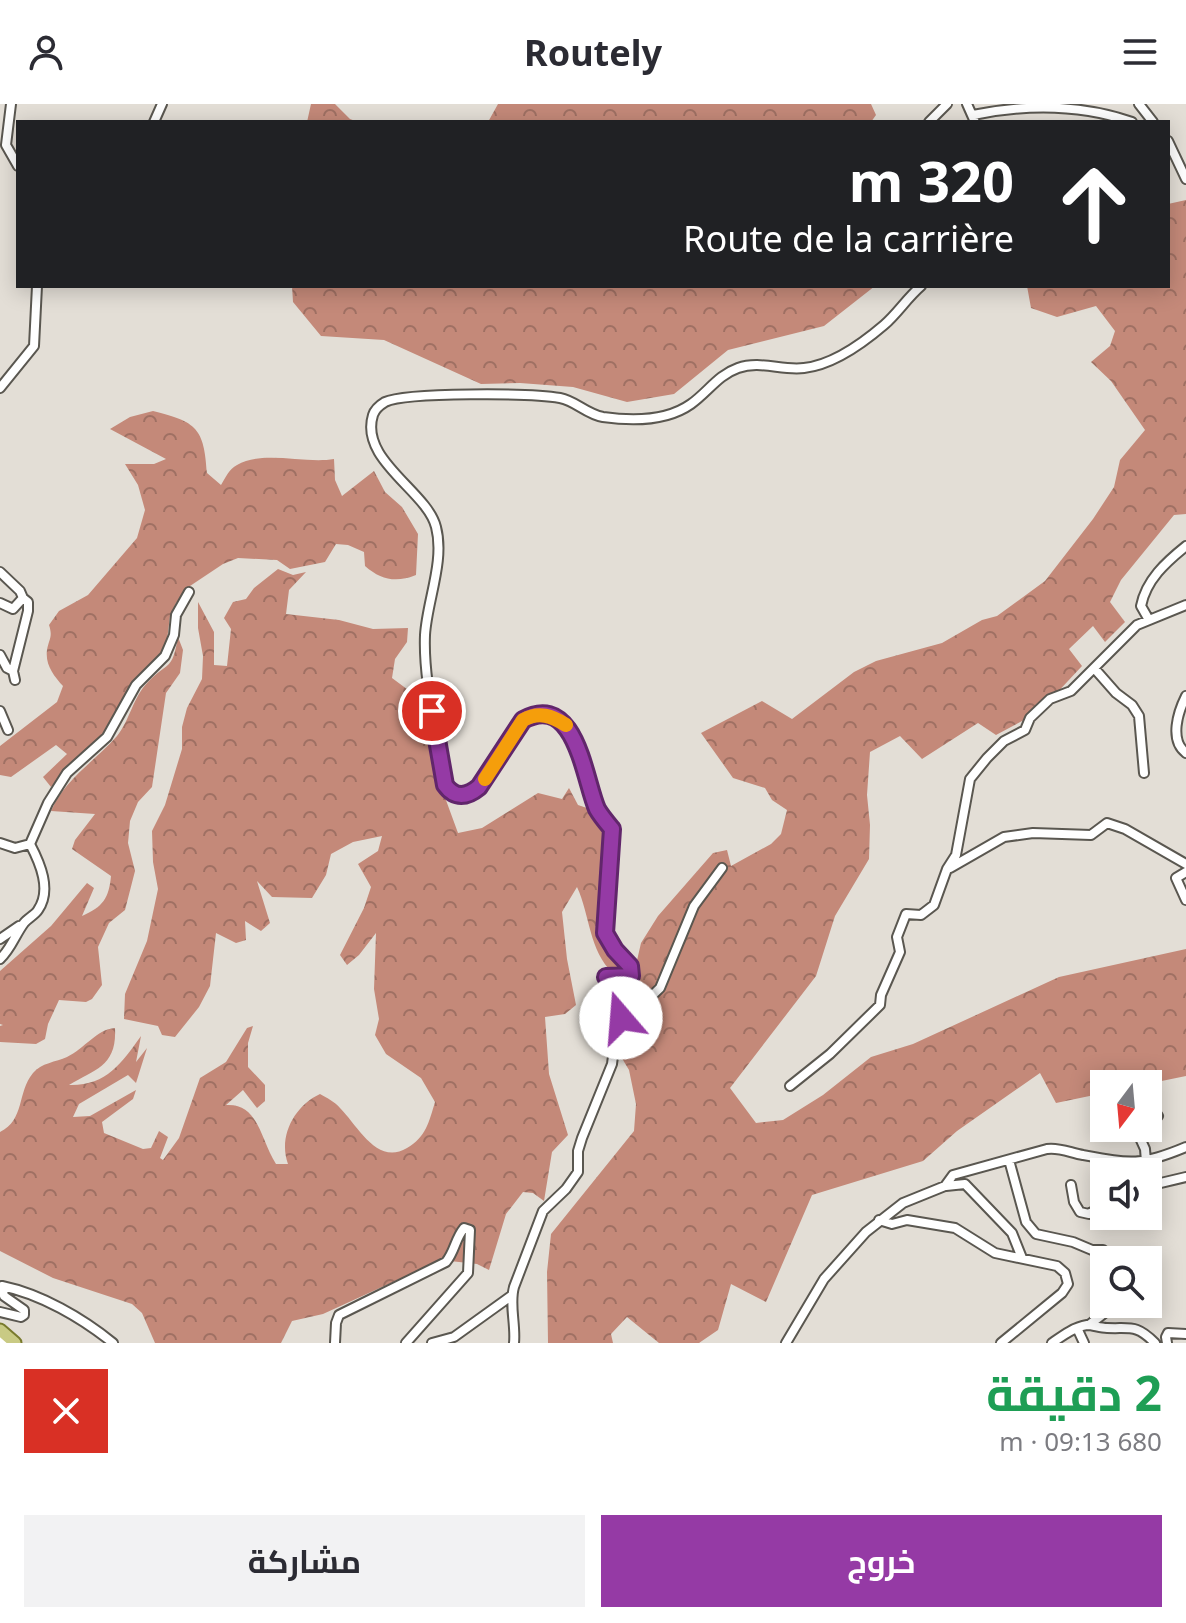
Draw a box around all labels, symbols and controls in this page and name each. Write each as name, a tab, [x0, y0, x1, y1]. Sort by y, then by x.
text: Routely	[524, 28, 662, 77]
icon: person	[24, 30, 68, 74]
icon: menu	[1118, 30, 1162, 74]
text: 320 m	[849, 142, 1014, 218]
icon: ahead	[1042, 152, 1146, 256]
text: Route de la carrière	[683, 214, 1014, 263]
pin	[398, 677, 466, 745]
icon: arrive	[410, 689, 454, 733]
position arrow	[579, 976, 663, 1060]
north arrow	[1090, 1070, 1162, 1142]
map controls	[1090, 1070, 1162, 1318]
button: sound	[1090, 1158, 1162, 1230]
button: search	[1090, 1246, 1162, 1318]
text: 2 دقيقة	[986, 1360, 1162, 1425]
button: close	[24, 1369, 108, 1453]
text: 680 m · 09:13	[999, 1423, 1162, 1459]
button: مشاركة	[24, 1515, 585, 1607]
button: خروج	[601, 1515, 1162, 1607]

